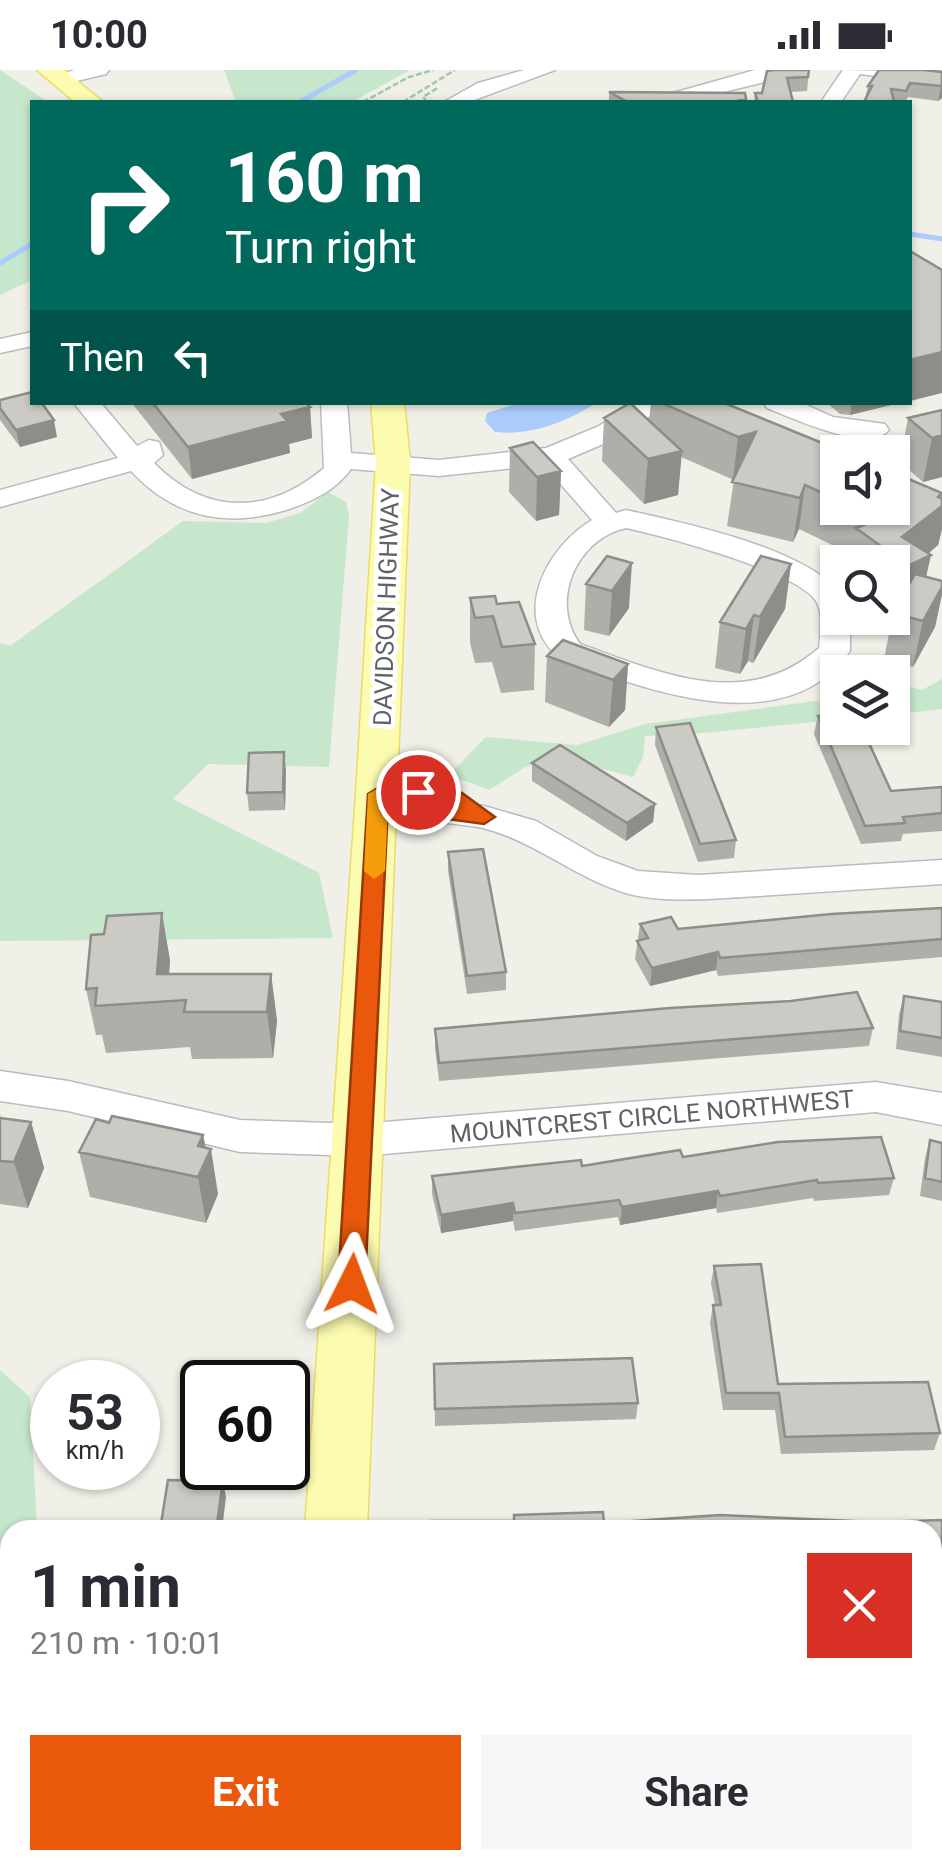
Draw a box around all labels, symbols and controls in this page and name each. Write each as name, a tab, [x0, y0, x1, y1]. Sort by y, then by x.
text: 10:00	[50, 13, 148, 57]
text: 160 m	[225, 137, 424, 219]
icon: right	[60, 140, 190, 270]
text: Turn right	[225, 221, 417, 274]
icon: left	[165, 330, 220, 385]
text: Then	[60, 336, 145, 380]
map controls	[820, 435, 910, 745]
button: sound	[820, 435, 910, 525]
street label: DAVIDSON HIGHWAY	[368, 488, 405, 726]
button: search	[820, 545, 910, 635]
button: layers	[820, 655, 910, 745]
pin	[376, 750, 461, 835]
icon: arrive	[391, 765, 446, 820]
street label: MOUNTCREST CIRCLE NORTHWEST	[449, 1084, 855, 1149]
position arrow	[300, 1232, 404, 1336]
speed limit sign: 60	[180, 1360, 310, 1490]
text: 53	[66, 1384, 124, 1442]
text: km/h	[66, 1436, 124, 1465]
text: 1 min	[30, 1551, 181, 1622]
button: close	[807, 1553, 912, 1658]
text: 210 m · 10:01	[30, 1624, 224, 1662]
button: Exit	[30, 1735, 461, 1850]
button: Share	[481, 1735, 912, 1850]

